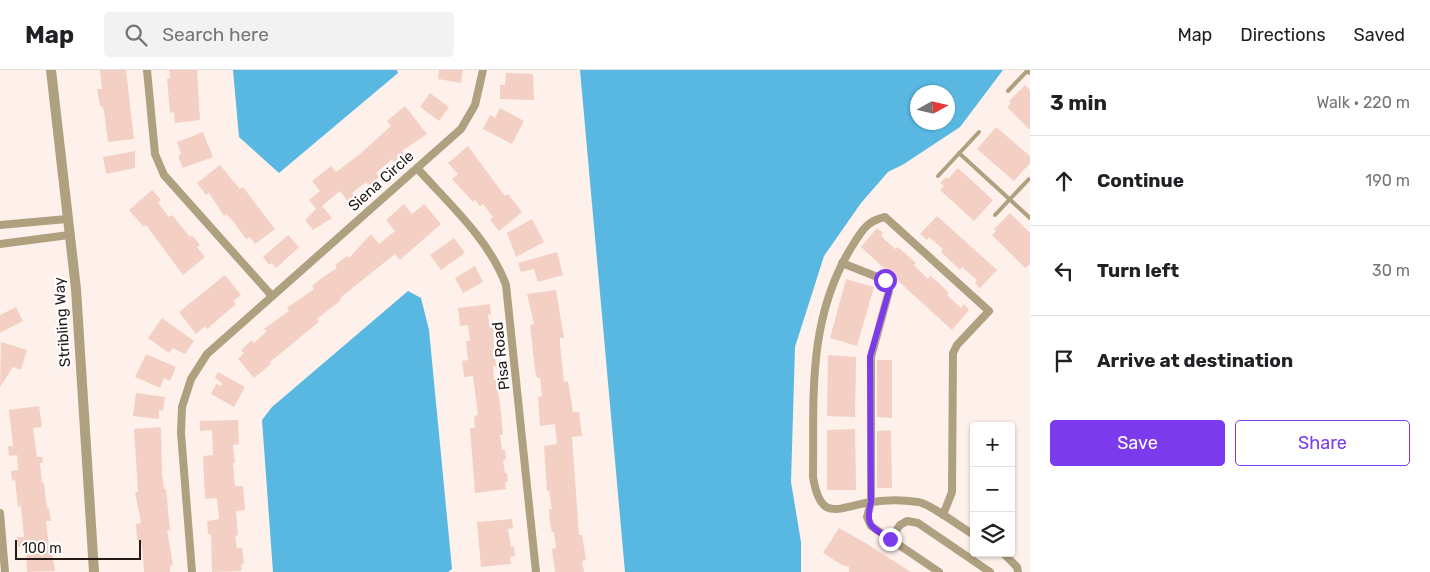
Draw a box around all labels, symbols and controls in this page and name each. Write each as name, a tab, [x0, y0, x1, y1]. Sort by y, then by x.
search box	[104, 12, 454, 57]
text: Map	[25, 21, 74, 49]
icon: search	[122, 21, 150, 49]
text: Search here	[162, 23, 269, 46]
text: Map	[1177, 24, 1212, 46]
text: Directions	[1240, 24, 1326, 46]
text: Saved	[1354, 24, 1405, 46]
north arrow	[910, 85, 955, 130]
text: 3 min	[1050, 90, 1107, 115]
text: Walk · 220 m	[1317, 93, 1410, 112]
street label: Siena Circle	[345, 147, 417, 215]
icon: ahead	[1050, 167, 1078, 195]
text: Continue	[1097, 169, 1184, 192]
text: 190 m	[1365, 171, 1410, 190]
icon: left	[1050, 257, 1078, 285]
text: Turn left	[1097, 259, 1179, 282]
text: 30 m	[1372, 261, 1410, 280]
route start	[874, 269, 897, 292]
street label: Stribling Way	[50, 276, 74, 368]
street label: Pisa Road	[488, 321, 514, 391]
icon: arrive	[1050, 347, 1078, 375]
text: Arrive at destination	[1097, 349, 1293, 372]
button: Save	[1050, 420, 1225, 466]
button: Share	[1235, 420, 1410, 466]
map controls	[970, 422, 1015, 557]
button: +	[970, 422, 1015, 467]
button: −	[970, 467, 1015, 512]
button: layers	[970, 512, 1015, 557]
route end	[879, 528, 902, 551]
scale bar	[15, 537, 141, 560]
text: 100 m	[22, 540, 62, 557]

